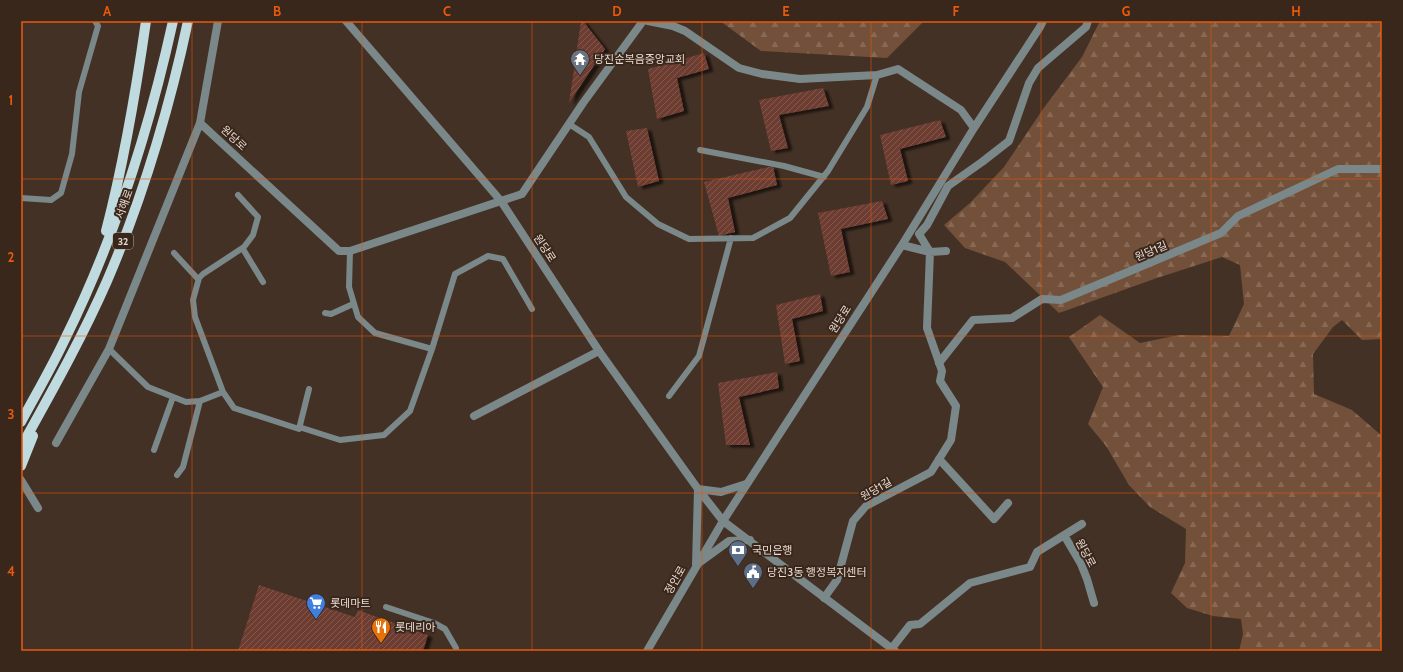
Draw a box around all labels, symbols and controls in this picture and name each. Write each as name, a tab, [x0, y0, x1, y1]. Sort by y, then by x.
text: A	[103, 3, 112, 19]
text: B	[273, 3, 281, 19]
text: C	[443, 3, 451, 19]
text: D	[612, 3, 622, 19]
text: E	[782, 3, 790, 19]
text: F	[953, 3, 960, 19]
text: G	[1122, 3, 1131, 19]
text: H	[1291, 3, 1301, 19]
temple icon: 당진순복음중앙교회	[569, 48, 591, 76]
place label: 당진순복음중앙교회	[594, 52, 685, 66]
text: 1	[9, 92, 13, 108]
street label: 원당로	[218, 123, 250, 153]
street label: 서해로	[112, 187, 136, 221]
street label: 원당로	[531, 231, 559, 265]
road number: 32	[113, 233, 133, 249]
street label: 원당1길	[1133, 238, 1169, 264]
text: 2	[8, 249, 15, 265]
street label: 원당로	[826, 302, 854, 336]
text: 3	[7, 406, 15, 422]
street label: 원당1길	[858, 474, 894, 504]
street label: 원당로	[1073, 536, 1099, 570]
bank icon: 국민은행	[727, 539, 749, 567]
place label: 국민은행	[752, 543, 792, 557]
public building icon: 당진3동 행정복지센터	[742, 561, 764, 589]
text: 4	[7, 563, 15, 579]
street label: 정안로	[661, 563, 689, 597]
place label: 당진3동 행정복지센터	[767, 565, 867, 579]
supermarket icon: 롯데마트	[305, 592, 327, 620]
place label: 롯데마트	[330, 596, 370, 610]
restaurant icon: 롯데리아	[370, 616, 392, 644]
place label: 롯데리아	[395, 620, 435, 634]

